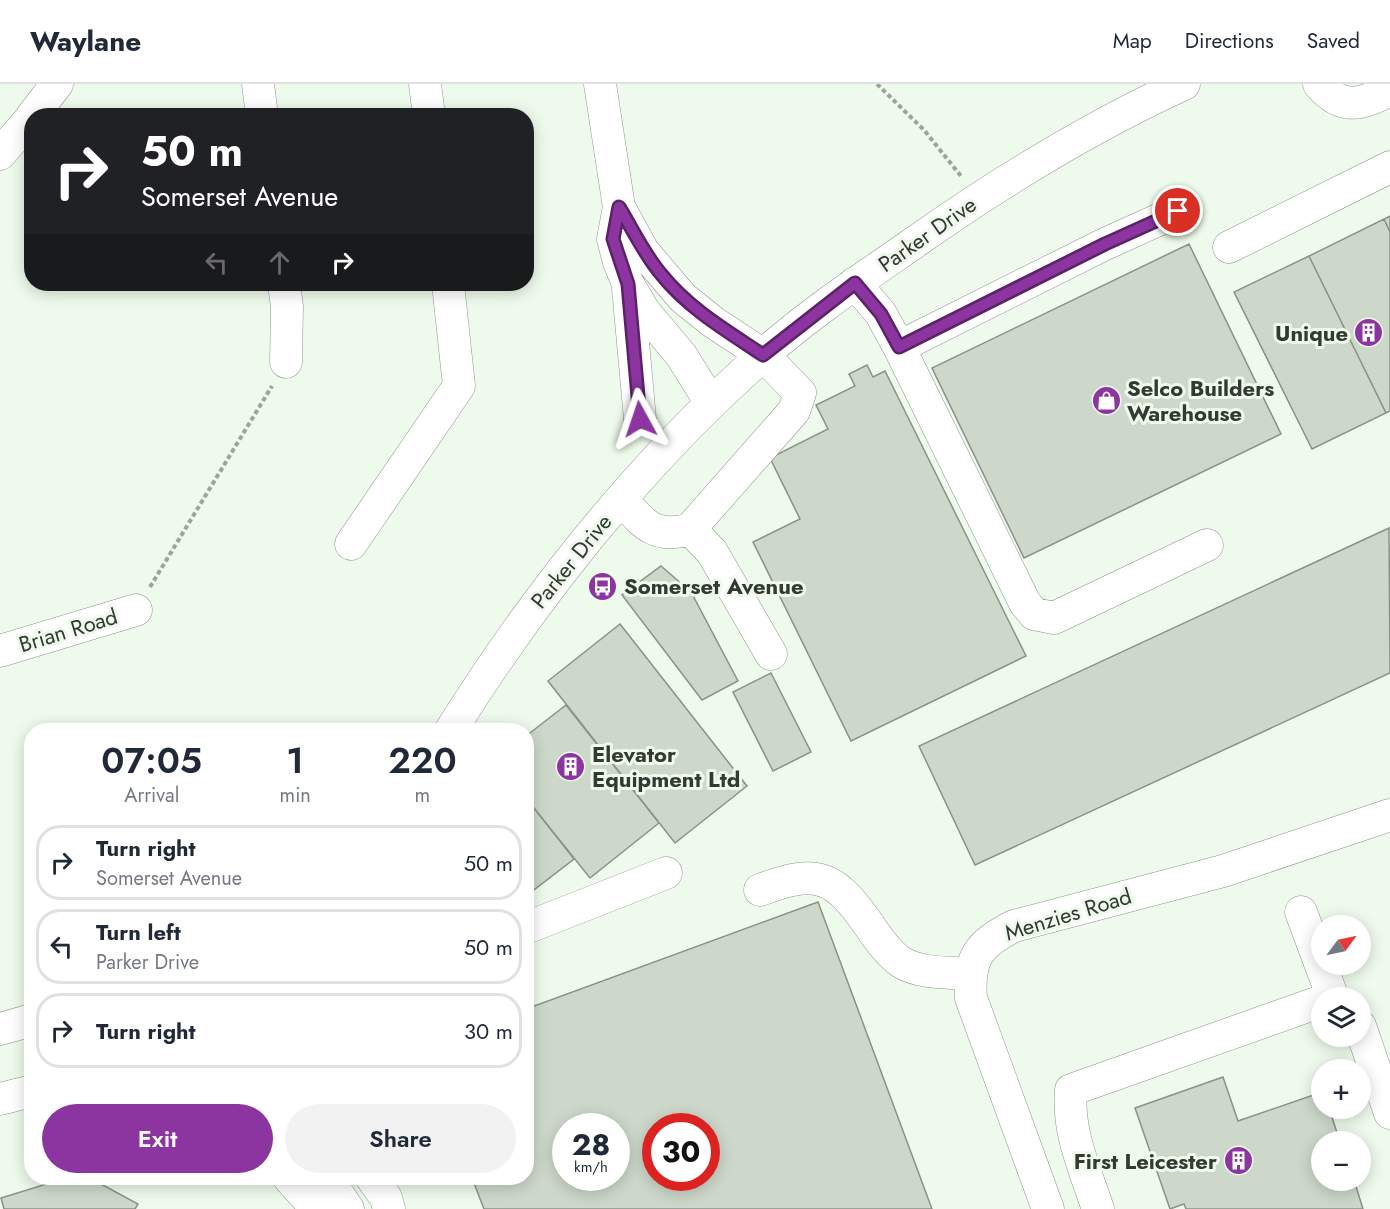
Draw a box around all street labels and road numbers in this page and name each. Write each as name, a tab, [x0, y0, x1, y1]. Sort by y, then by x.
street label: Parker Drive	[871, 188, 983, 280]
street label: Parker Drive	[523, 507, 619, 615]
street label: Brian Road	[15, 600, 121, 660]
street label: Menzies Road	[1001, 880, 1135, 948]

